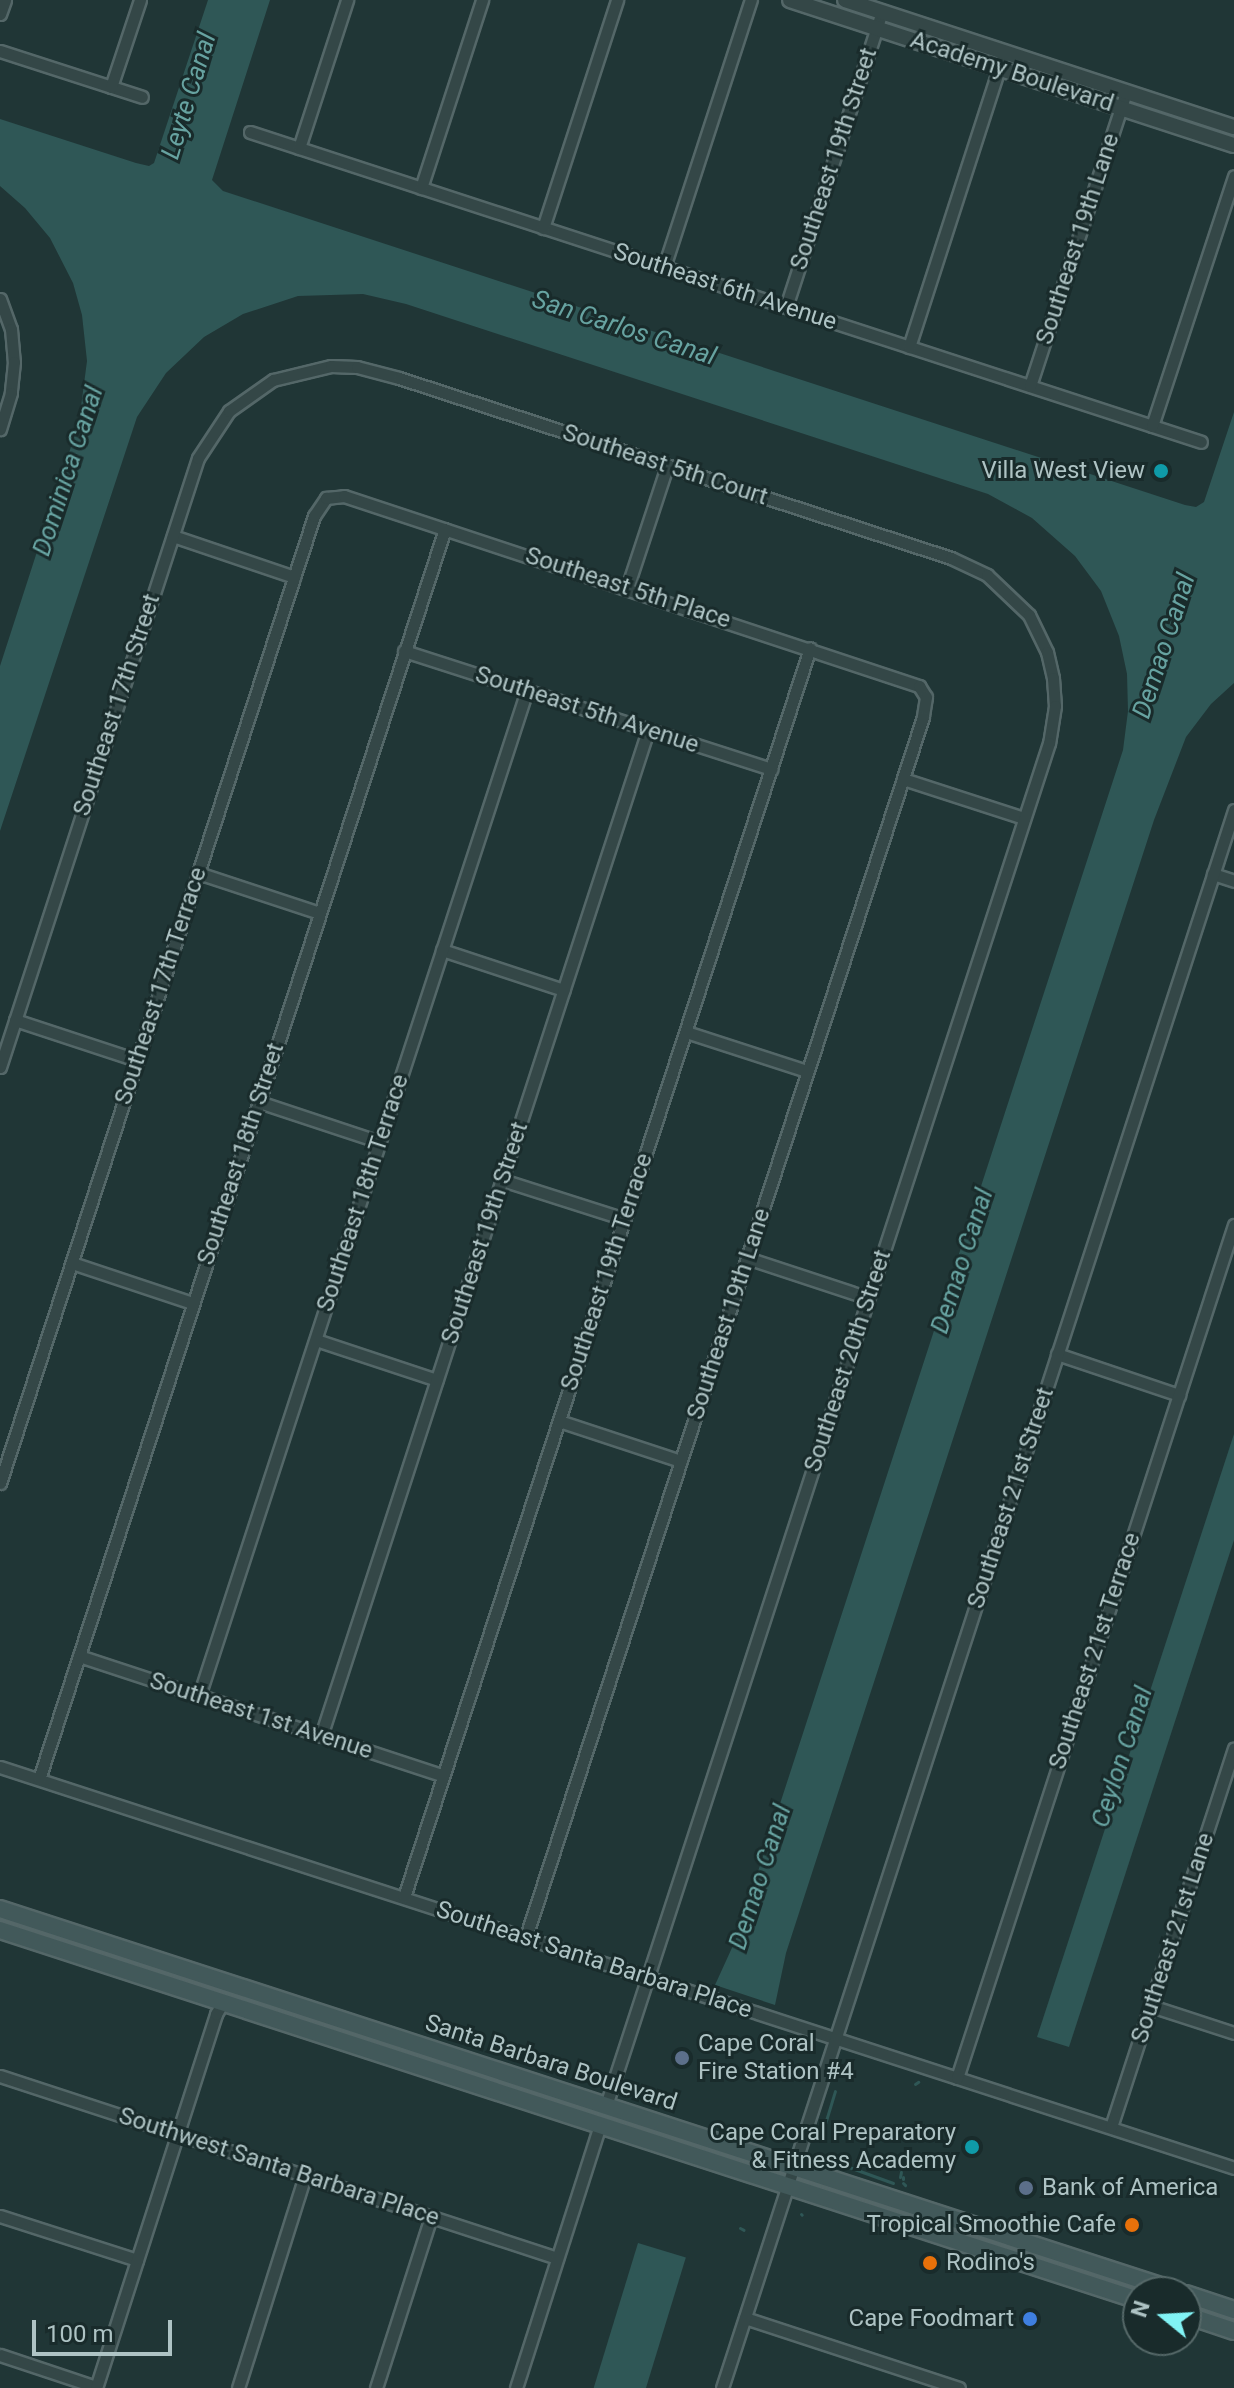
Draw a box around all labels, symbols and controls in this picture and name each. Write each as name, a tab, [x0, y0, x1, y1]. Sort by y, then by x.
street label: Academy Boulevard	[907, 26, 1117, 118]
water label: Leyte Canal	[155, 29, 223, 163]
street label: Southeast 19th Street	[785, 44, 883, 274]
street label: Southeast 19th Lane	[1030, 130, 1126, 348]
street label: Southeast 6th Avenue	[610, 237, 840, 337]
water label: San Carlos Canal	[528, 284, 720, 372]
water label: Dominica Canal	[26, 382, 110, 560]
street label: Southeast 5th Court	[559, 418, 771, 512]
place label: Villa West View	[981, 457, 1145, 485]
marker: Villa West View	[1152, 462, 1170, 480]
street label: Southeast 5th Place	[522, 541, 734, 635]
water label: Demao Canal	[1126, 570, 1202, 722]
street label: Southeast 17th Street	[68, 590, 166, 820]
street label: Southeast 5th Avenue	[472, 660, 702, 760]
street label: Southeast 17th Terrace	[109, 864, 213, 1108]
street label: Southeast 18th Street	[192, 1039, 290, 1269]
street label: Southeast 18th Terrace	[311, 1071, 415, 1315]
street label: Southeast 19th Street	[436, 1118, 534, 1348]
street label: Southeast 19th Terrace	[555, 1150, 659, 1394]
water label: Demao Canal	[924, 1185, 1000, 1337]
street label: Southeast 19th Lane	[681, 1205, 777, 1423]
street label: Southeast 20th Street	[799, 1246, 897, 1476]
street label: Southeast 21st Street	[962, 1384, 1060, 1612]
street label: Southeast 21st Terrace	[1043, 1529, 1147, 1773]
street label: Southeast 1st Avenue	[146, 1666, 376, 1766]
water label: Ceylon Canal	[1085, 1683, 1159, 1831]
water label: Demao Canal	[722, 1801, 798, 1953]
street label: Southeast 21st Lane	[1125, 1829, 1221, 2047]
street label: Southeast Santa Barbara Place	[432, 1895, 756, 2025]
street label: Santa Barbara Boulevard	[421, 2009, 681, 2117]
place label: Cape Coral Fire Station #4	[698, 2030, 854, 2086]
marker: Cape Coral Fire Station #4	[673, 2049, 691, 2067]
street label: Southwest Santa Barbara Place	[115, 2102, 443, 2232]
place label: Cape Coral Preparatory & Fitness Academy	[709, 2119, 956, 2175]
marker: Cape Coral Preparatory & Fitness Academy	[963, 2138, 981, 2156]
place label: Bank of America	[1042, 2174, 1218, 2202]
marker: Bank of America	[1017, 2179, 1035, 2197]
place label: Tropical Smoothie Cafe	[867, 2211, 1116, 2239]
marker: Tropical Smoothie Cafe	[1123, 2216, 1141, 2234]
place label: Rodino's	[946, 2249, 1035, 2277]
marker: Rodino's	[921, 2254, 939, 2272]
north arrow	[1122, 2276, 1202, 2356]
text: N	[1126, 2298, 1155, 2320]
scale bar	[36, 2304, 176, 2354]
place label: Cape Foodmart	[849, 2305, 1014, 2333]
marker: Cape Foodmart	[1021, 2310, 1039, 2328]
text: 100 m	[46, 2320, 113, 2348]

